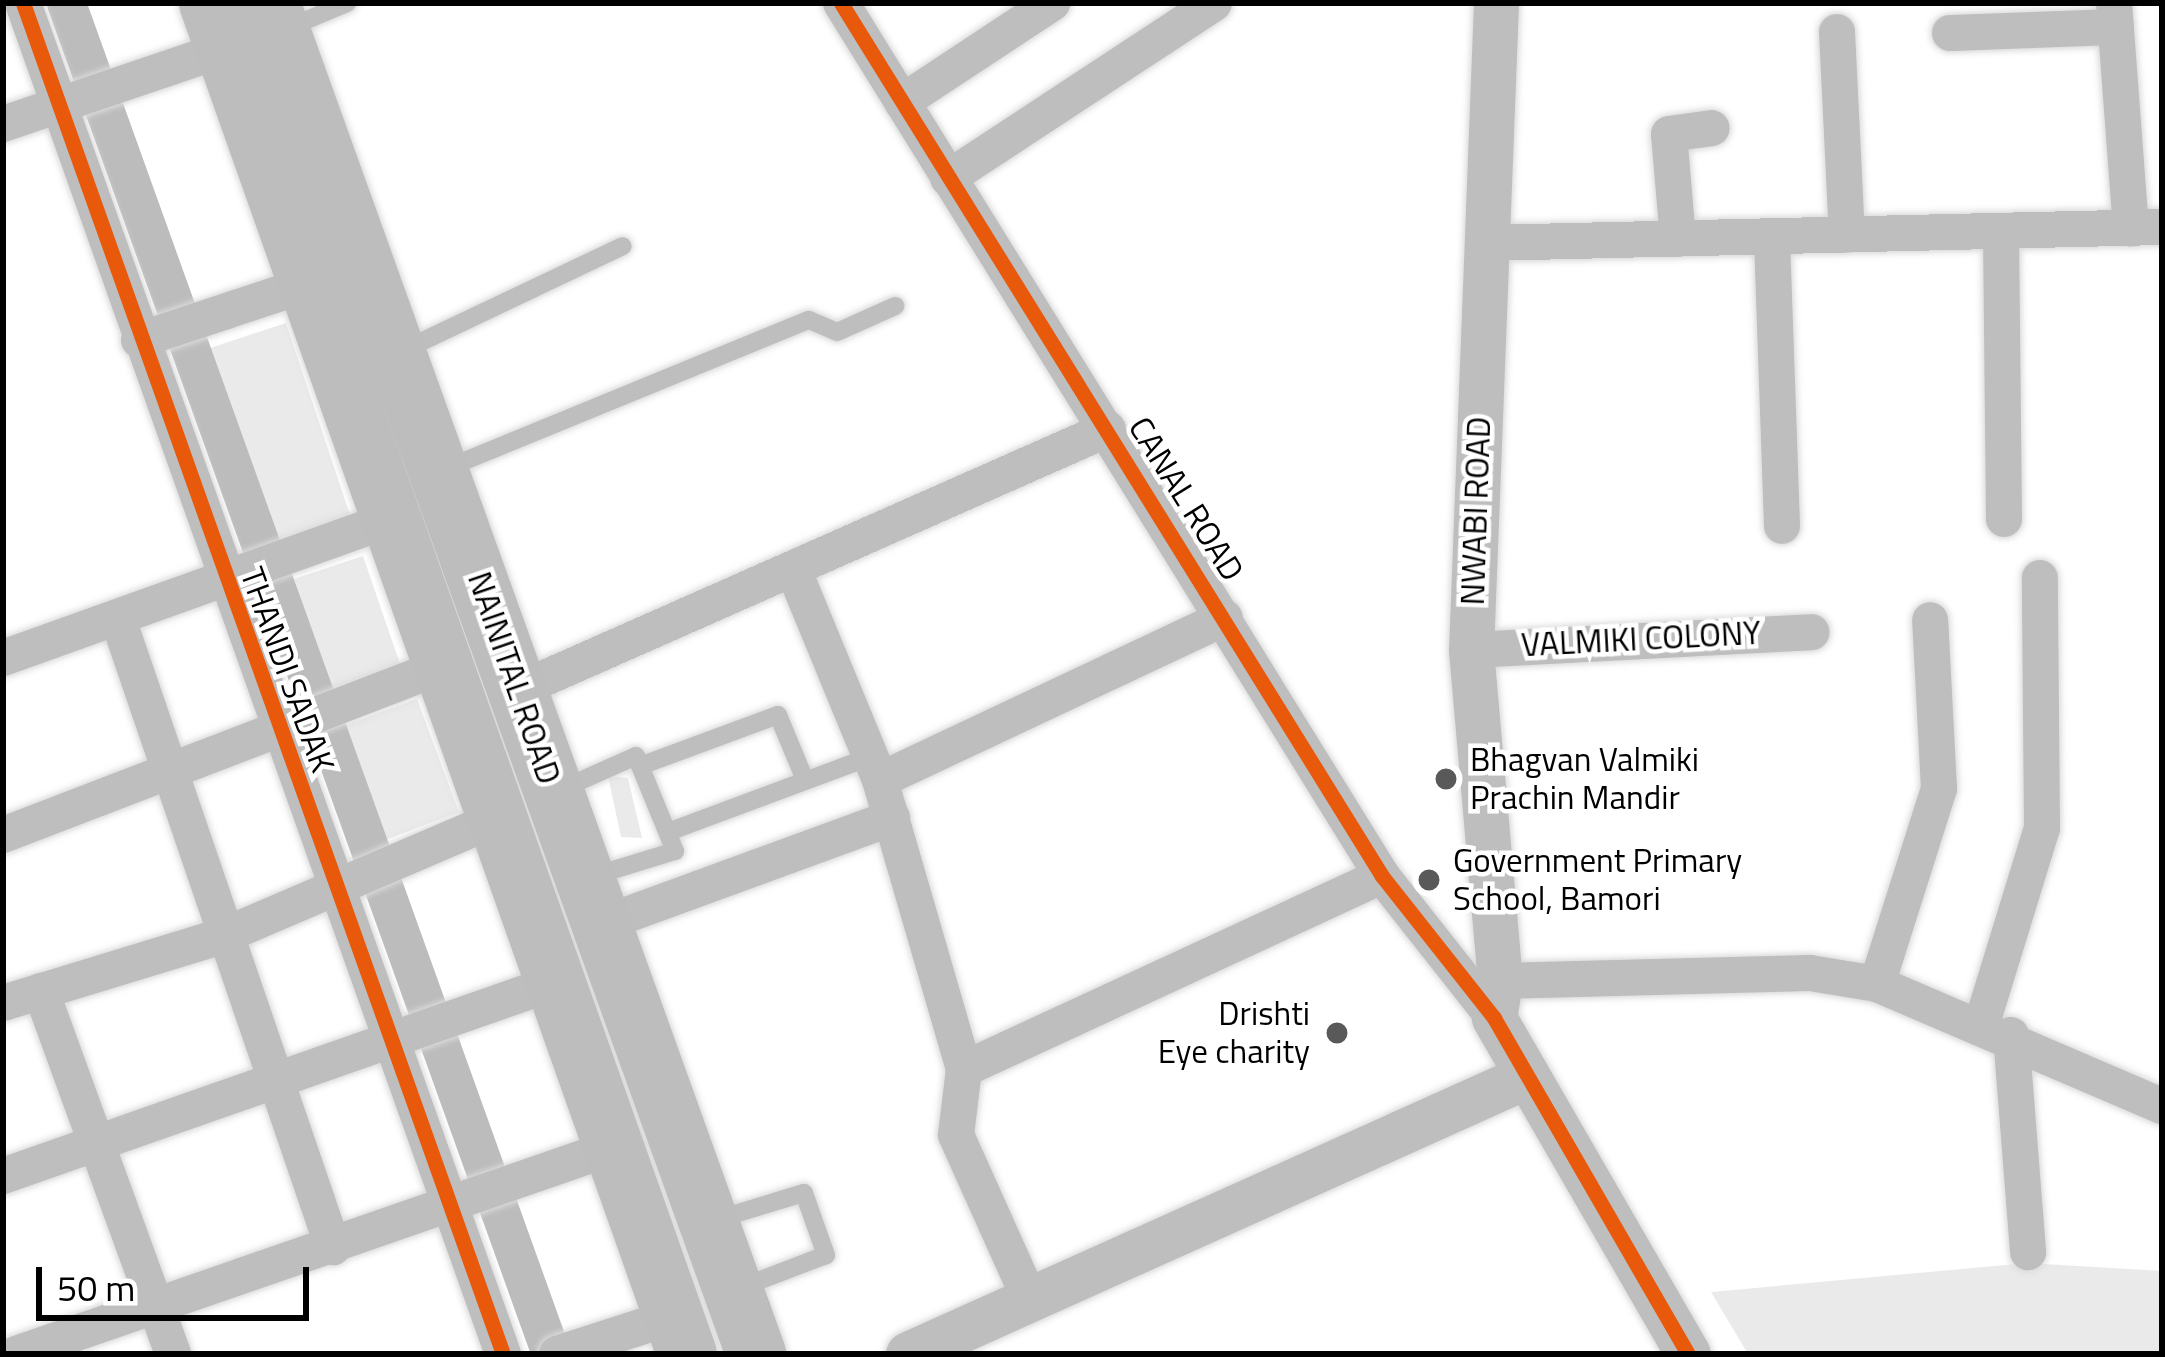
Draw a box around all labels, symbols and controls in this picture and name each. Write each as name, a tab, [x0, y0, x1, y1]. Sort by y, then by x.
street label: CANAL ROAD	[1120, 410, 1252, 588]
street label: NWABI ROAD	[1453, 416, 1499, 606]
street label: THANDI SADAK	[232, 562, 342, 778]
street label: NAINITAL ROAD	[459, 567, 569, 789]
street label: VALMIKI COLONY	[1520, 613, 1762, 665]
place label: Bhagvan Valmiki Prachin Mandir	[1470, 740, 1699, 818]
marker: Bhagvan Valmiki Prachin Mandir	[1433, 766, 1459, 792]
place label: Government Primary School, Bamori	[1453, 841, 1742, 919]
marker: Government Primary School, Bamori	[1416, 867, 1442, 893]
place label: Drishti Eye charity	[1158, 994, 1310, 1072]
marker: Drishti Eye charity	[1321, 1017, 1353, 1049]
scale bar	[42, 1243, 315, 1317]
text: 50 m	[57, 1260, 135, 1315]

